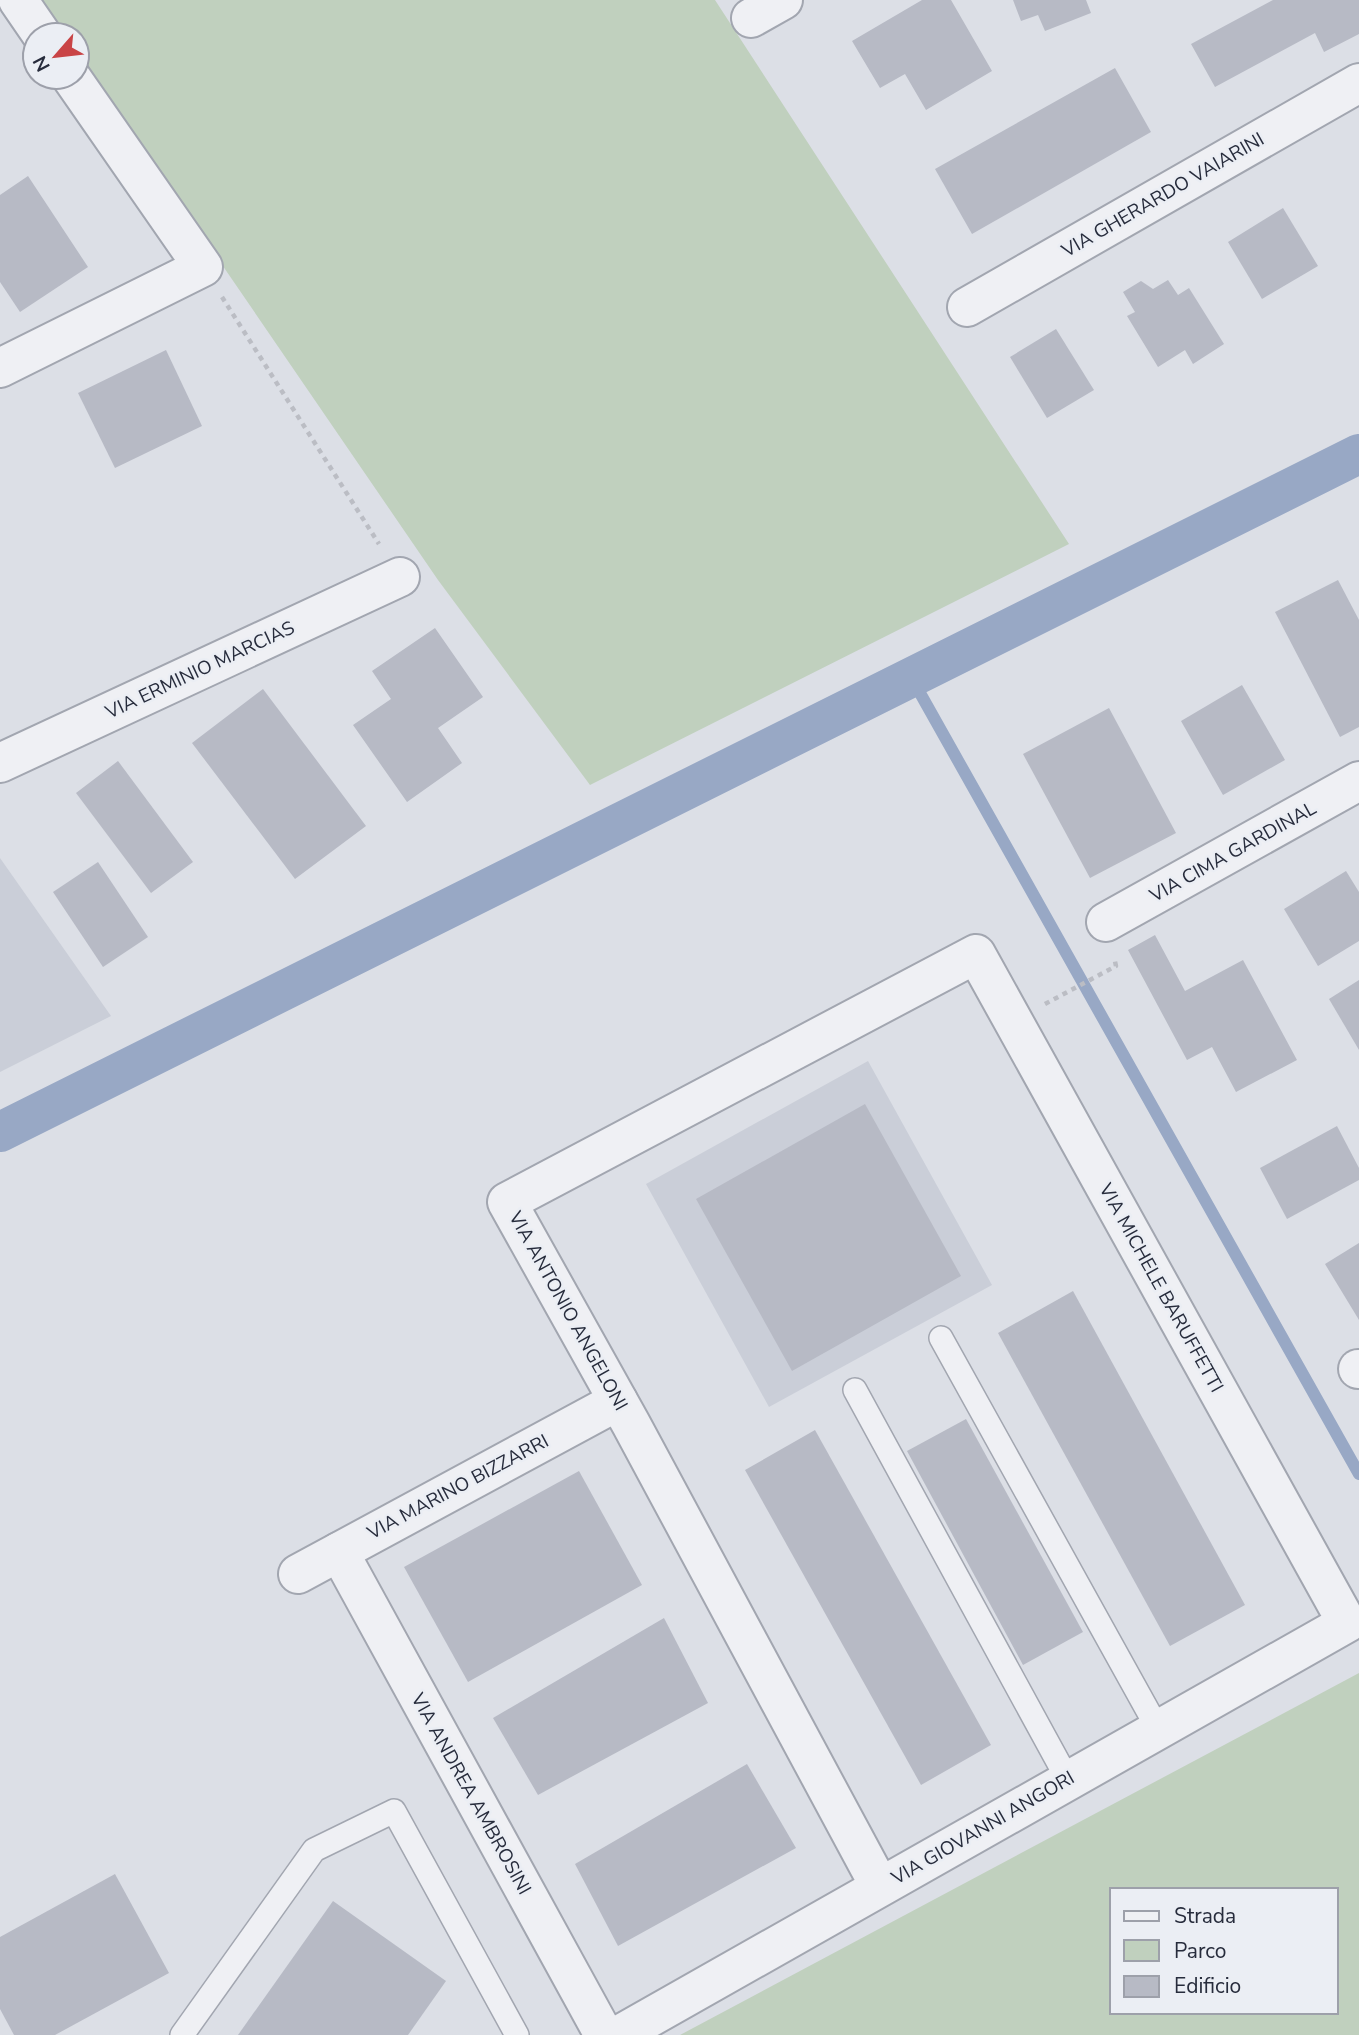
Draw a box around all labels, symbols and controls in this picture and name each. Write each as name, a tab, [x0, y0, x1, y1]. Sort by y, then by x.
north arrow	[21, 21, 91, 91]
text: N	[27, 51, 57, 76]
street label: VIA GHERARDO VAIARINI	[1056, 126, 1269, 264]
street label: VIA ERMINIO MARCIAS	[100, 615, 299, 726]
street label: VIA CIMA GARDINAL	[1144, 795, 1322, 909]
street label: VIA MICHELE BARUFFETTI	[1092, 1178, 1229, 1397]
street label: VIA ANTONIO ANGELONI	[502, 1206, 634, 1415]
street label: VIA MARINO BIZZARRI	[362, 1428, 553, 1546]
street label: VIA ANDREA AMBROSINI	[404, 1688, 537, 1899]
street label: VIA GIOVANNI ANGORI	[886, 1765, 1079, 1892]
legend	[1110, 1888, 1338, 2014]
text: Strada	[1174, 1902, 1236, 1930]
text: Parco	[1174, 1937, 1227, 1965]
text: Edificio	[1174, 1972, 1241, 2000]

